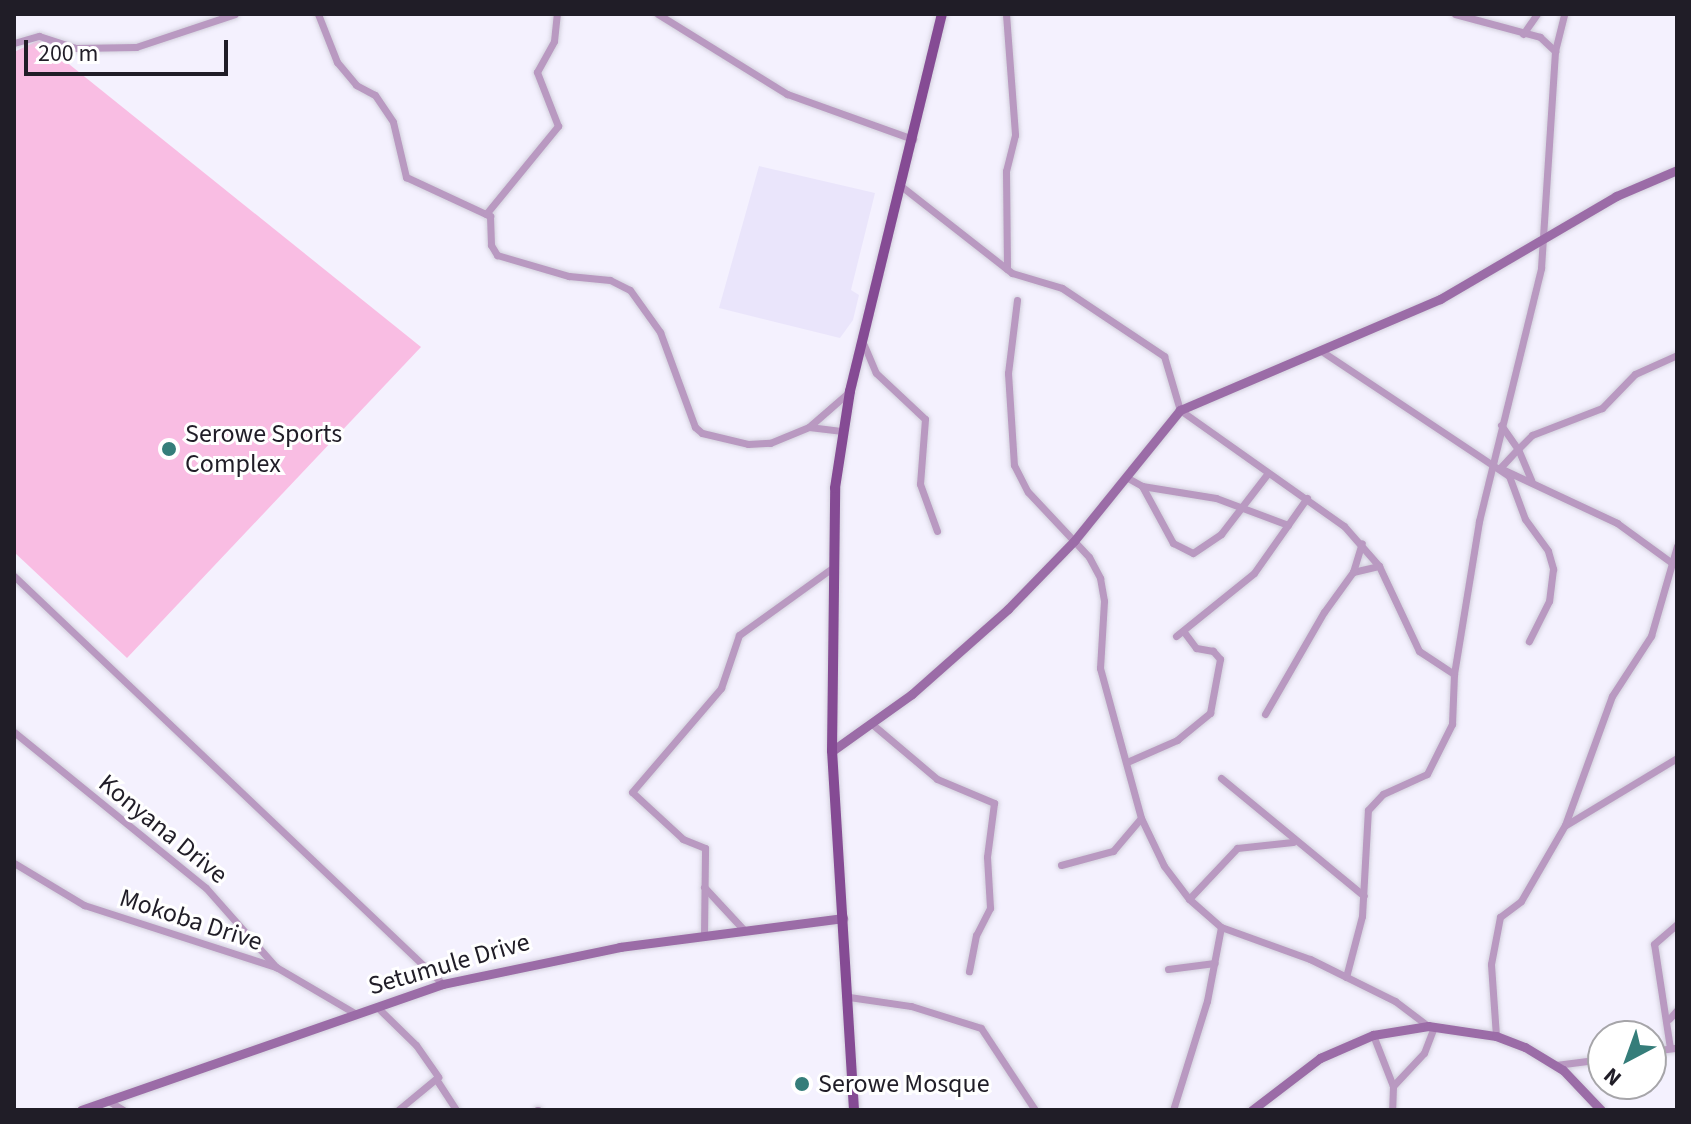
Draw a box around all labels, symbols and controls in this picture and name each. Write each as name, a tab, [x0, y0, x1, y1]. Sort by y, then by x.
scale bar	[28, 24, 232, 74]
text: 200 m	[38, 36, 98, 71]
place label: Serowe Sports Complex	[185, 418, 342, 480]
marker: Serowe Sports Complex	[160, 440, 178, 458]
street label: Konyana Drive	[92, 768, 234, 890]
street label: Mokoba Drive	[116, 882, 266, 958]
street label: Setumule Drive	[365, 926, 533, 1002]
north arrow	[1587, 1020, 1667, 1100]
text: N	[1597, 1060, 1629, 1093]
place label: Serowe Mosque	[818, 1068, 990, 1100]
marker: Serowe Mosque	[793, 1075, 811, 1093]

